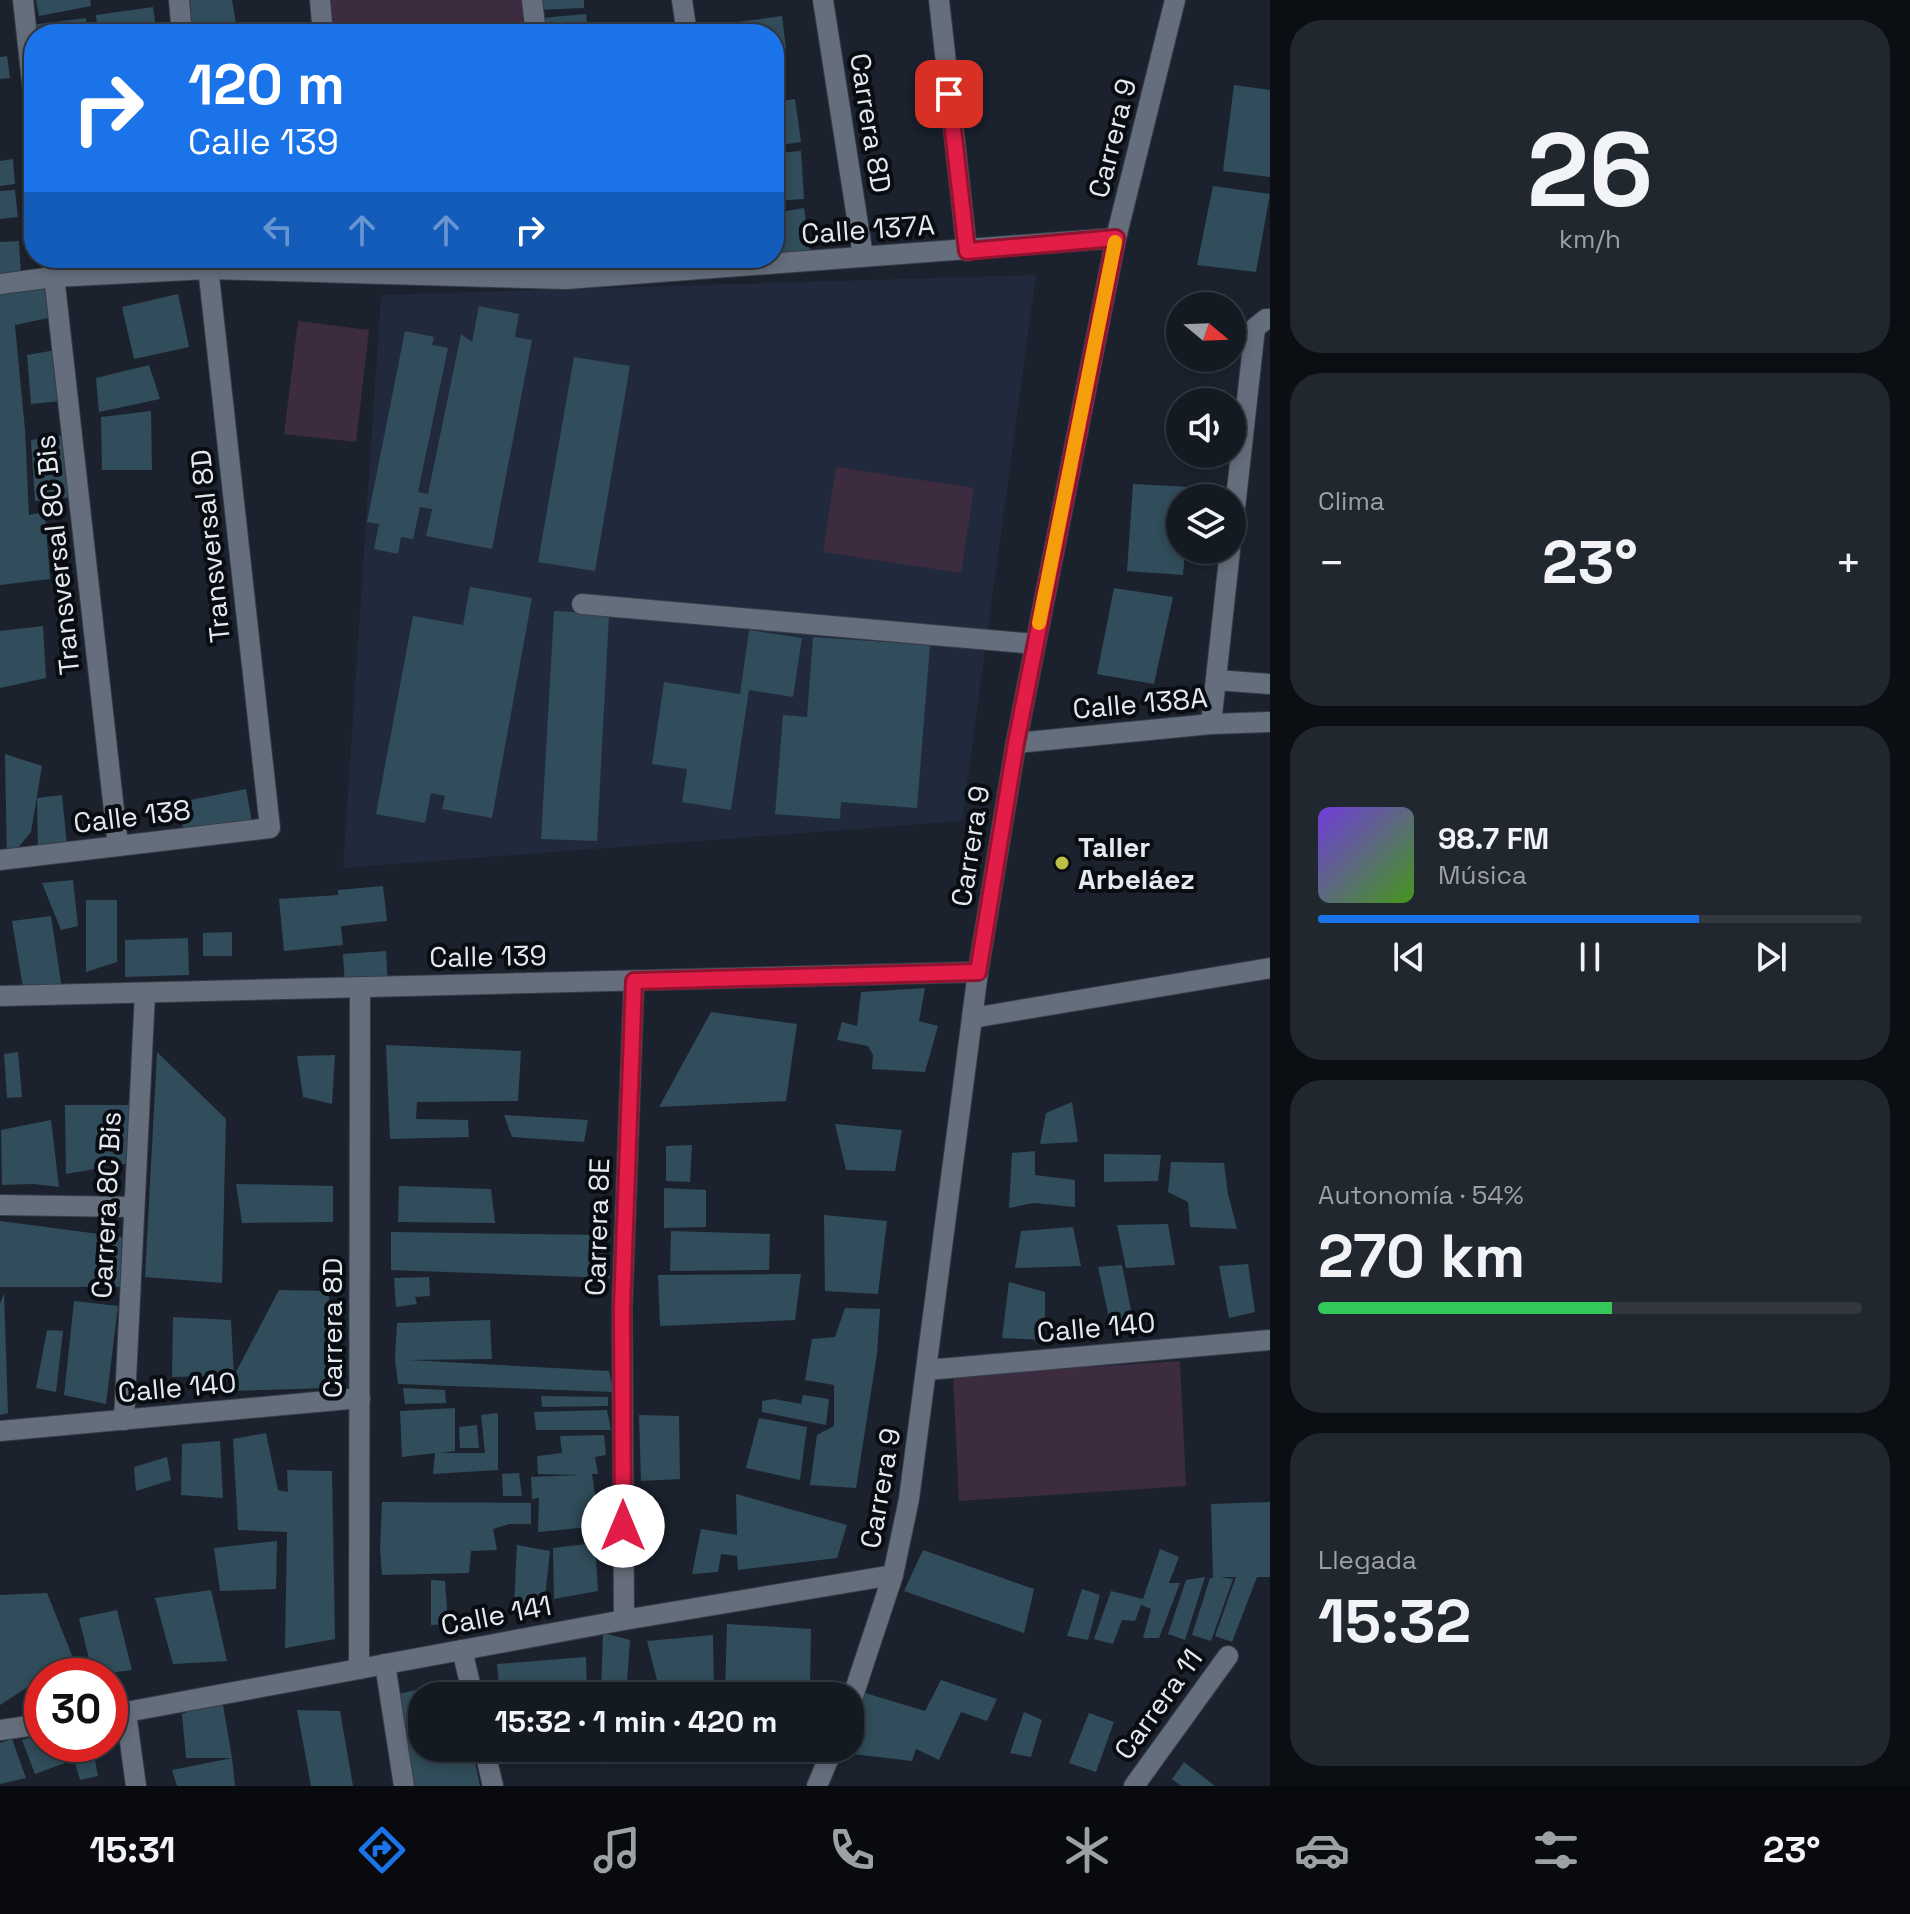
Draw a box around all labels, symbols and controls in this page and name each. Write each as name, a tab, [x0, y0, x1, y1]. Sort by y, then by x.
text: 120 m	[188, 49, 345, 120]
street label: Carrera 8D	[842, 51, 900, 195]
icon: right	[56, 56, 160, 160]
pin	[915, 60, 983, 128]
icon: arrive	[927, 72, 971, 116]
street label: Carrera 9	[1080, 75, 1144, 201]
text: 26	[1527, 104, 1653, 236]
text: Calle 139	[188, 119, 339, 165]
street label: Calle 137A	[800, 206, 936, 252]
icon: left	[256, 208, 300, 252]
icon: ahead	[340, 208, 384, 252]
icon: ahead	[424, 208, 468, 252]
icon: right	[508, 208, 552, 252]
text: km/h	[1559, 222, 1621, 256]
north arrow	[1166, 292, 1246, 372]
map controls	[1166, 292, 1246, 564]
button: sound	[1166, 388, 1246, 468]
street label: Transversal 8C Bis	[27, 433, 87, 677]
street label: Transversal 8D	[182, 448, 238, 644]
button: layers	[1166, 484, 1246, 564]
text: Clima	[1318, 484, 1385, 518]
text: 23°	[1542, 524, 1638, 601]
text: −	[1318, 535, 1345, 591]
text: +	[1835, 535, 1862, 591]
street label: Calle 138A	[1071, 679, 1209, 727]
street label: Carrera 9	[943, 783, 997, 909]
street label: Calle 138	[71, 791, 193, 841]
text: 98.7 FM	[1438, 819, 1549, 858]
place label: Taller Arbeláez	[1078, 829, 1195, 897]
marker: Taller Arbeláez	[1053, 854, 1071, 872]
text: Música	[1438, 858, 1527, 892]
icon: previous	[1387, 935, 1431, 979]
icon: pause	[1568, 935, 1612, 979]
icon: next	[1749, 935, 1793, 979]
street label: Calle 139	[429, 937, 547, 975]
street label: Carrera 8C Bis	[83, 1110, 129, 1300]
street label: Carrera 8E	[577, 1157, 617, 1297]
text: Autonomía · 54%	[1318, 1178, 1524, 1212]
text: 270 km	[1318, 1218, 1525, 1295]
street label: Carrera 8D	[314, 1258, 350, 1398]
street label: Calle 140	[1035, 1304, 1157, 1350]
street label: Calle 140	[116, 1364, 238, 1410]
street label: Carrera 9	[852, 1425, 908, 1551]
position arrow	[581, 1484, 665, 1568]
text: Llegada	[1318, 1543, 1417, 1577]
text: 15:32	[1318, 1583, 1471, 1660]
street label: Calle 141	[438, 1587, 554, 1643]
street label: Carrera 11	[1106, 1642, 1210, 1766]
speed limit sign: 30	[24, 1658, 128, 1762]
text: 15:32 · 1 min · 420 m	[495, 1702, 777, 1741]
icon: directions	[354, 1822, 410, 1878]
icon: music	[589, 1822, 645, 1878]
icon: phone	[824, 1822, 880, 1878]
icon: climate	[1059, 1822, 1115, 1878]
icon: car	[1294, 1822, 1350, 1878]
icon: filters	[1528, 1822, 1584, 1878]
text: 15:31	[89, 1827, 176, 1873]
text: 23°	[1763, 1827, 1821, 1873]

